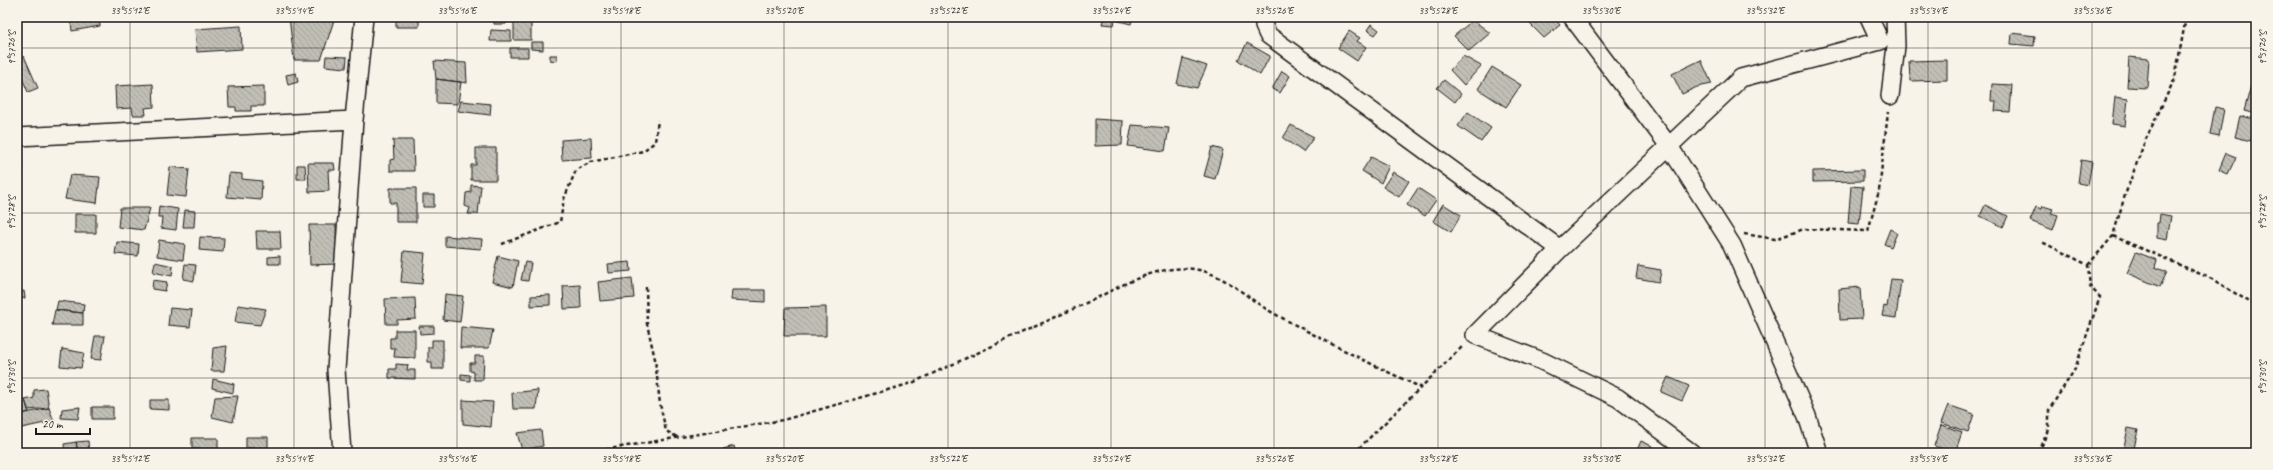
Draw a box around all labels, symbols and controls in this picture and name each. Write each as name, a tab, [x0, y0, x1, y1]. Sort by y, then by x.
text: 33°55'12"E	[111, 4, 151, 17]
text: 33°55'14"E	[275, 4, 315, 17]
text: 33°55'16"E	[438, 4, 478, 17]
text: 33°55'18"E	[602, 4, 642, 17]
text: 33°55'20"E	[765, 4, 805, 17]
text: 33°55'22"E	[929, 4, 969, 17]
text: 33°55'24"E	[1092, 4, 1132, 17]
text: 33°55'26"E	[1255, 4, 1295, 17]
text: 33°55'28"E	[1419, 4, 1459, 17]
text: 33°55'30"E	[1582, 4, 1622, 17]
text: 33°55'32"E	[1746, 4, 1786, 17]
text: 33°55'34"E	[1909, 4, 1949, 17]
text: 33°55'36"E	[2073, 4, 2113, 17]
text: 9°57'26"S	[5, 29, 18, 65]
text: 9°57'26"S	[2256, 29, 2269, 65]
text: 9°57'28"S	[5, 194, 18, 230]
text: 9°57'28"S	[2256, 194, 2269, 230]
text: 9°57'30"S	[5, 359, 18, 395]
text: 9°57'30"S	[2256, 359, 2269, 395]
scale bar	[36, 410, 90, 436]
text: 20 m	[42, 416, 64, 432]
text: 33°55'12"E	[111, 452, 151, 465]
text: 33°55'14"E	[275, 452, 315, 465]
text: 33°55'16"E	[438, 452, 478, 465]
text: 33°55'18"E	[602, 452, 642, 465]
text: 33°55'20"E	[765, 452, 805, 465]
text: 33°55'22"E	[929, 452, 969, 465]
text: 33°55'24"E	[1092, 452, 1132, 465]
text: 33°55'26"E	[1255, 452, 1295, 465]
text: 33°55'28"E	[1419, 452, 1459, 465]
text: 33°55'30"E	[1582, 452, 1622, 465]
text: 33°55'32"E	[1746, 452, 1786, 465]
text: 33°55'34"E	[1909, 452, 1949, 465]
text: 33°55'36"E	[2073, 452, 2113, 465]

